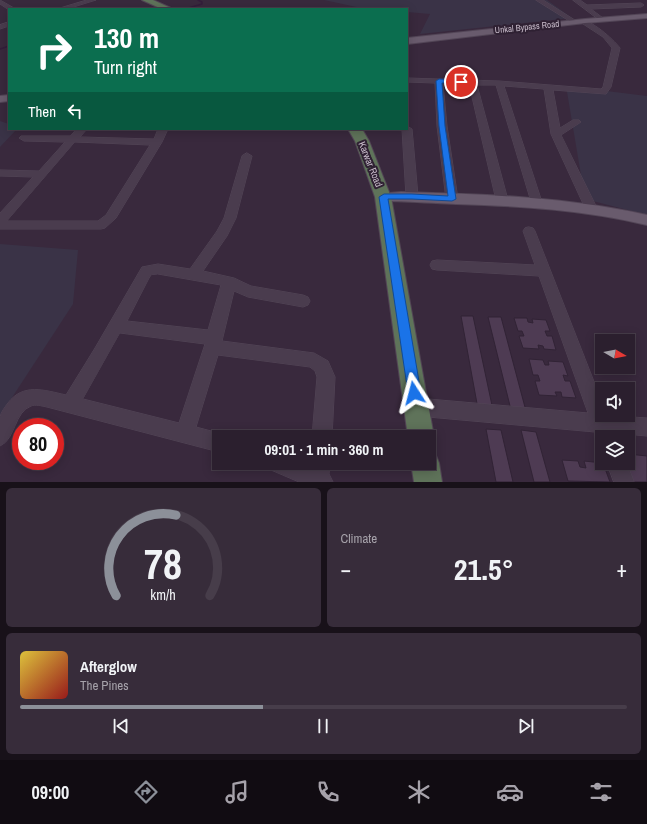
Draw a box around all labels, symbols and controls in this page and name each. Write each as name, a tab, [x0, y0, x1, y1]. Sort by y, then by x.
street label: Unkal Bypass Road	[494, 18, 560, 36]
text: 130 m	[94, 19, 159, 57]
icon: right	[28, 24, 80, 76]
text: Turn right	[94, 55, 157, 80]
pin	[444, 65, 478, 99]
icon: arrive	[450, 71, 472, 93]
icon: left	[64, 100, 86, 122]
text: Then	[28, 101, 56, 122]
street label: Karwar Road	[356, 140, 386, 189]
north arrow	[595, 334, 635, 374]
map controls	[595, 334, 635, 470]
position arrow	[393, 372, 435, 414]
button: sound	[595, 382, 635, 422]
speed limit sign: 80	[12, 418, 64, 470]
button: layers	[595, 430, 635, 470]
text: 09:01 · 1 min · 360 m	[265, 439, 383, 460]
text: Climate	[341, 530, 377, 547]
text: 78	[144, 535, 182, 591]
text: 21.5°	[454, 549, 514, 589]
text: −	[341, 554, 351, 584]
text: +	[616, 554, 627, 584]
text: km/h	[151, 584, 176, 603]
text: Afterglow	[80, 656, 137, 677]
text: The Pines	[80, 677, 129, 694]
icon: previous	[110, 715, 132, 737]
icon: pause	[312, 715, 334, 737]
icon: next	[515, 715, 537, 737]
icon: directions	[132, 778, 160, 806]
icon: music	[223, 778, 251, 806]
icon: phone	[314, 778, 342, 806]
icon: climate	[405, 778, 433, 806]
icon: car	[496, 778, 524, 806]
icon: filters	[587, 778, 615, 806]
text: 09:00	[32, 780, 69, 805]

